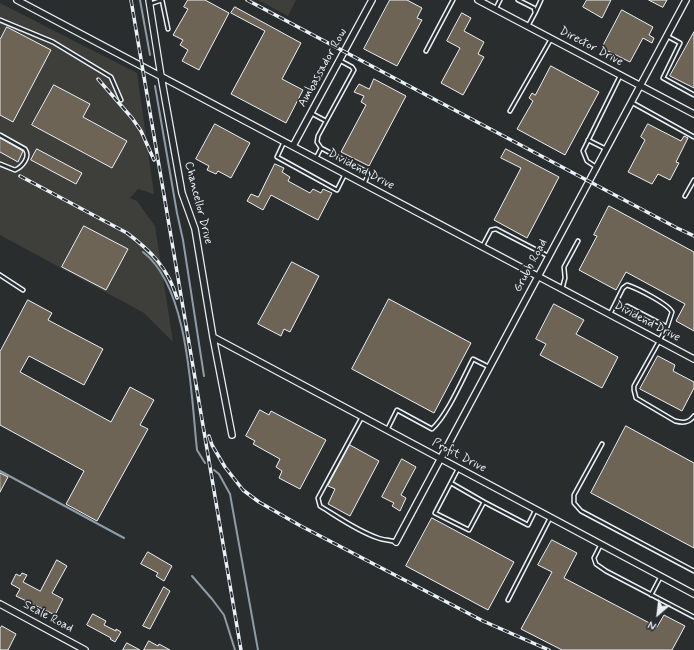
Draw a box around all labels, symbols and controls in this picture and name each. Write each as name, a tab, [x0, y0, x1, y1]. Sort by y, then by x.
street label: Director Drive	[557, 24, 625, 70]
street label: Ambassador Row	[295, 26, 351, 110]
street label: Dividend Drive	[325, 146, 397, 194]
street label: Chancellor Drive	[181, 160, 215, 246]
street label: Grubb Road	[511, 237, 551, 295]
street label: Dividend Drive	[611, 298, 683, 346]
street label: Profit Drive	[429, 436, 489, 476]
north arrow	[638, 594, 678, 634]
street label: Seale Road	[21, 598, 75, 636]
text: N	[646, 617, 659, 632]

